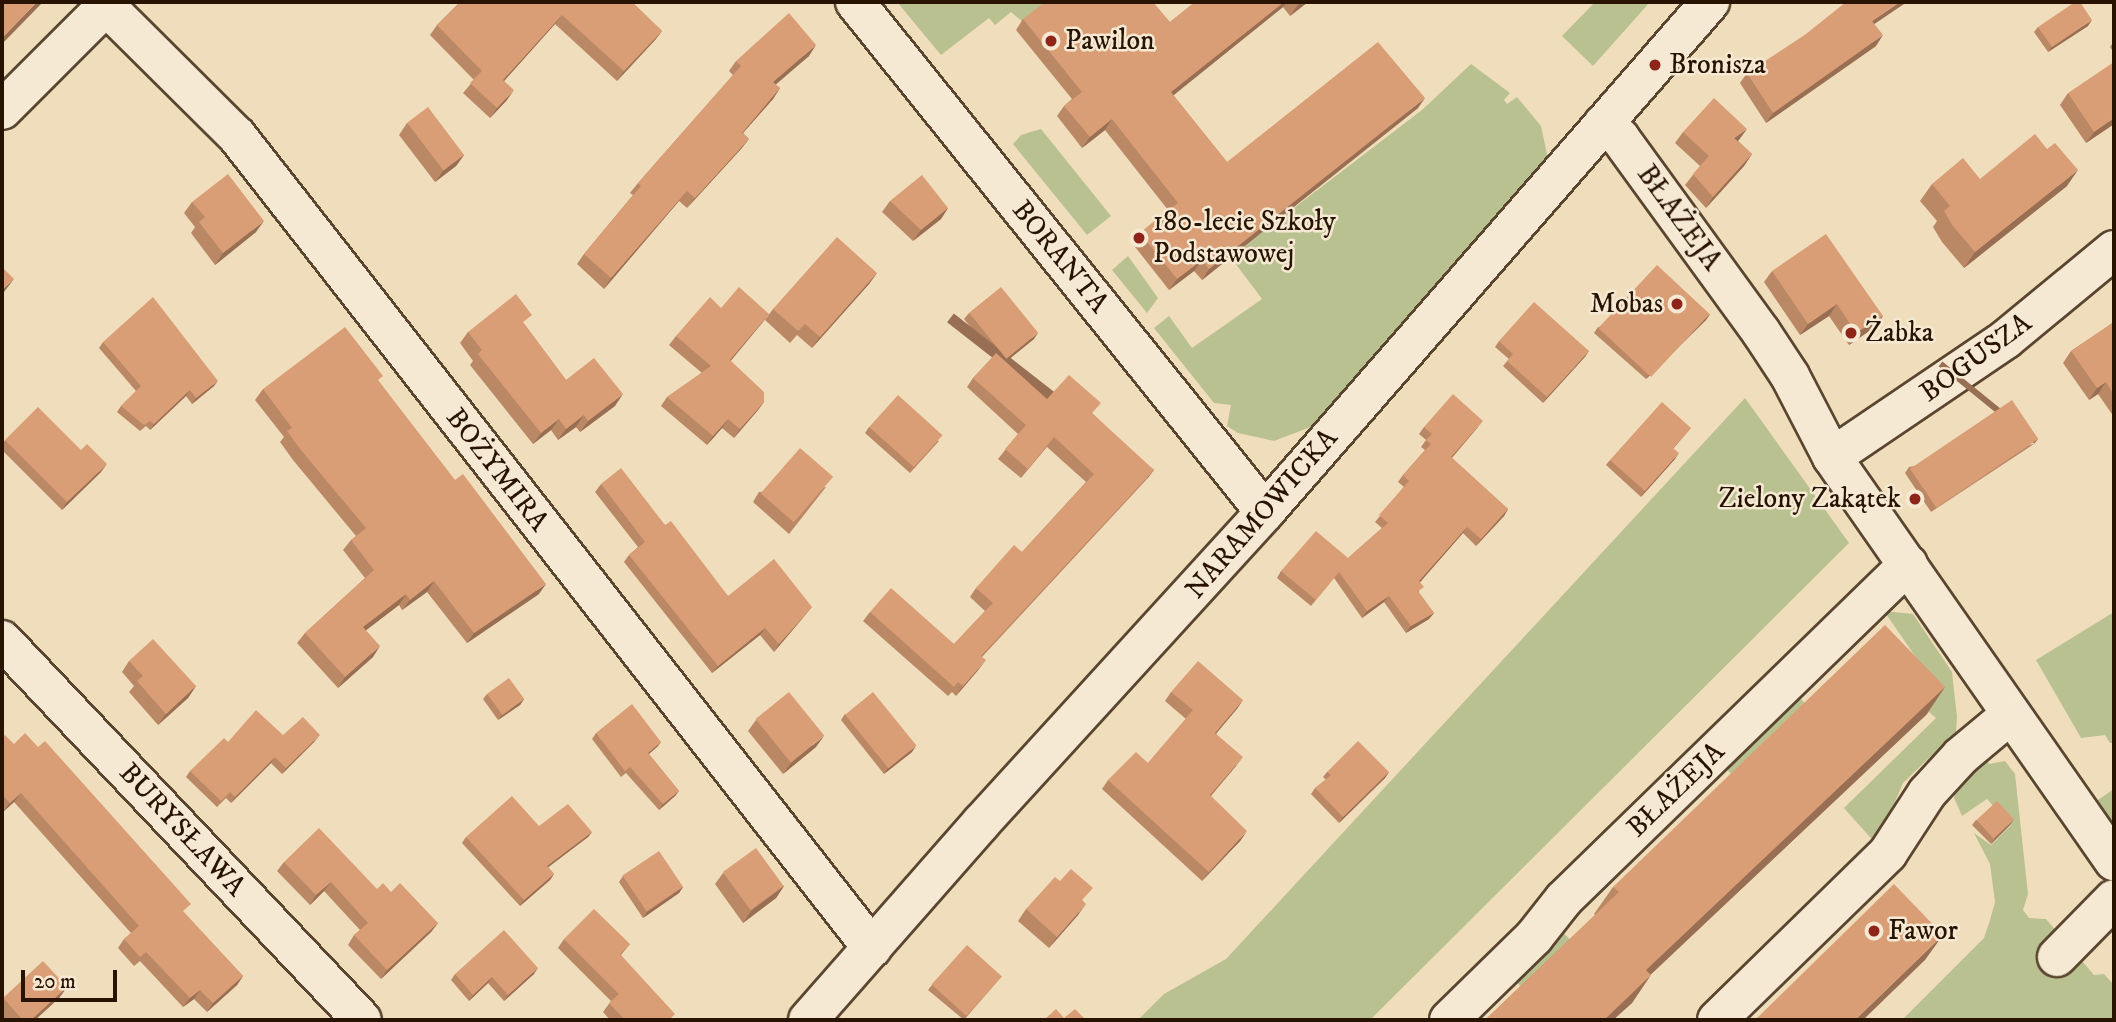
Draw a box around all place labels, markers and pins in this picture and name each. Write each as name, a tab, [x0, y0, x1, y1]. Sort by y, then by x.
place label: Pawilon	[1065, 24, 1155, 58]
marker: Pawilon	[1043, 33, 1059, 49]
place label: Bronisza	[1669, 48, 1766, 82]
marker: Bronisza	[1647, 57, 1663, 73]
place label: 180-lecie Szkoły Podstawowej	[1153, 205, 1336, 271]
marker: 180-lecie Szkoły Podstawowej	[1131, 230, 1147, 246]
place label: Mobas	[1590, 287, 1663, 321]
marker: Mobas	[1669, 296, 1685, 312]
place label: Żabka	[1865, 316, 1934, 350]
marker: Żabka	[1843, 325, 1859, 341]
place label: Zielony Zakątek	[1718, 482, 1901, 516]
marker: Zielony Zakątek	[1907, 491, 1923, 507]
place label: Fawor	[1888, 914, 1958, 948]
marker: Fawor	[1866, 923, 1882, 939]

